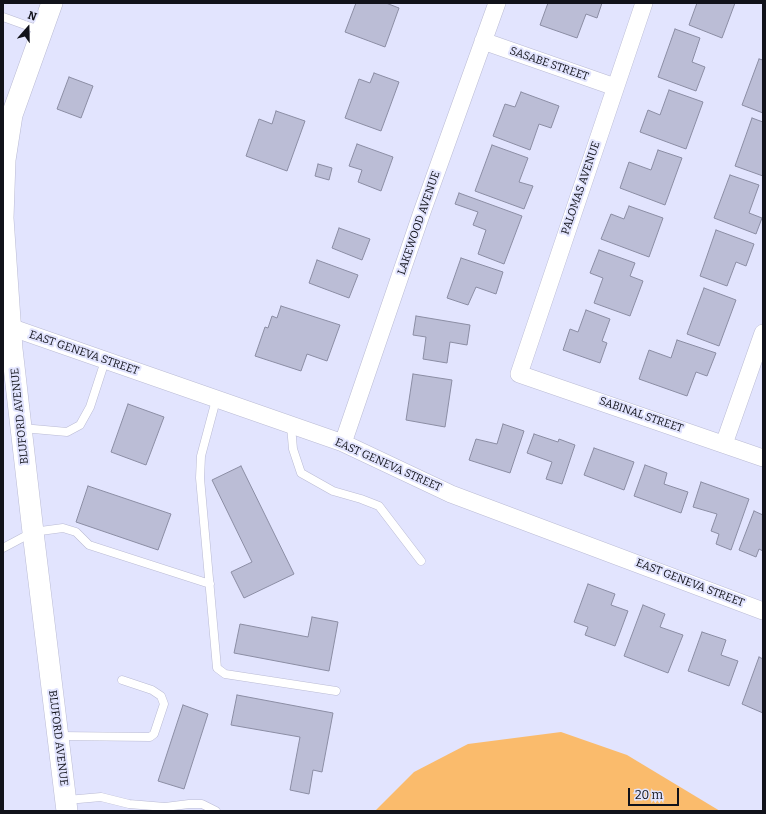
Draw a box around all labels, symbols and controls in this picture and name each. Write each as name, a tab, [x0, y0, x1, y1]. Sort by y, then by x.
north arrow	[8, 8, 48, 48]
text: N	[26, 9, 38, 24]
street label: SASABE STREET	[508, 44, 590, 84]
street label: PALOMAS AVENUE	[559, 140, 603, 236]
street label: LAKEWOOD AVENUE	[395, 169, 443, 277]
street label: EAST GENEVA STREET	[27, 328, 141, 378]
street label: BLUFORD AVENUE	[8, 367, 32, 465]
street label: SABINAL STREET	[597, 394, 685, 436]
street label: EAST GENEVA STREET	[333, 436, 443, 494]
street label: EAST GENEVA STREET	[634, 556, 746, 610]
street label: BLUFORD AVENUE	[46, 689, 70, 787]
scale bar	[630, 780, 681, 806]
text: 20 m	[635, 788, 663, 802]

